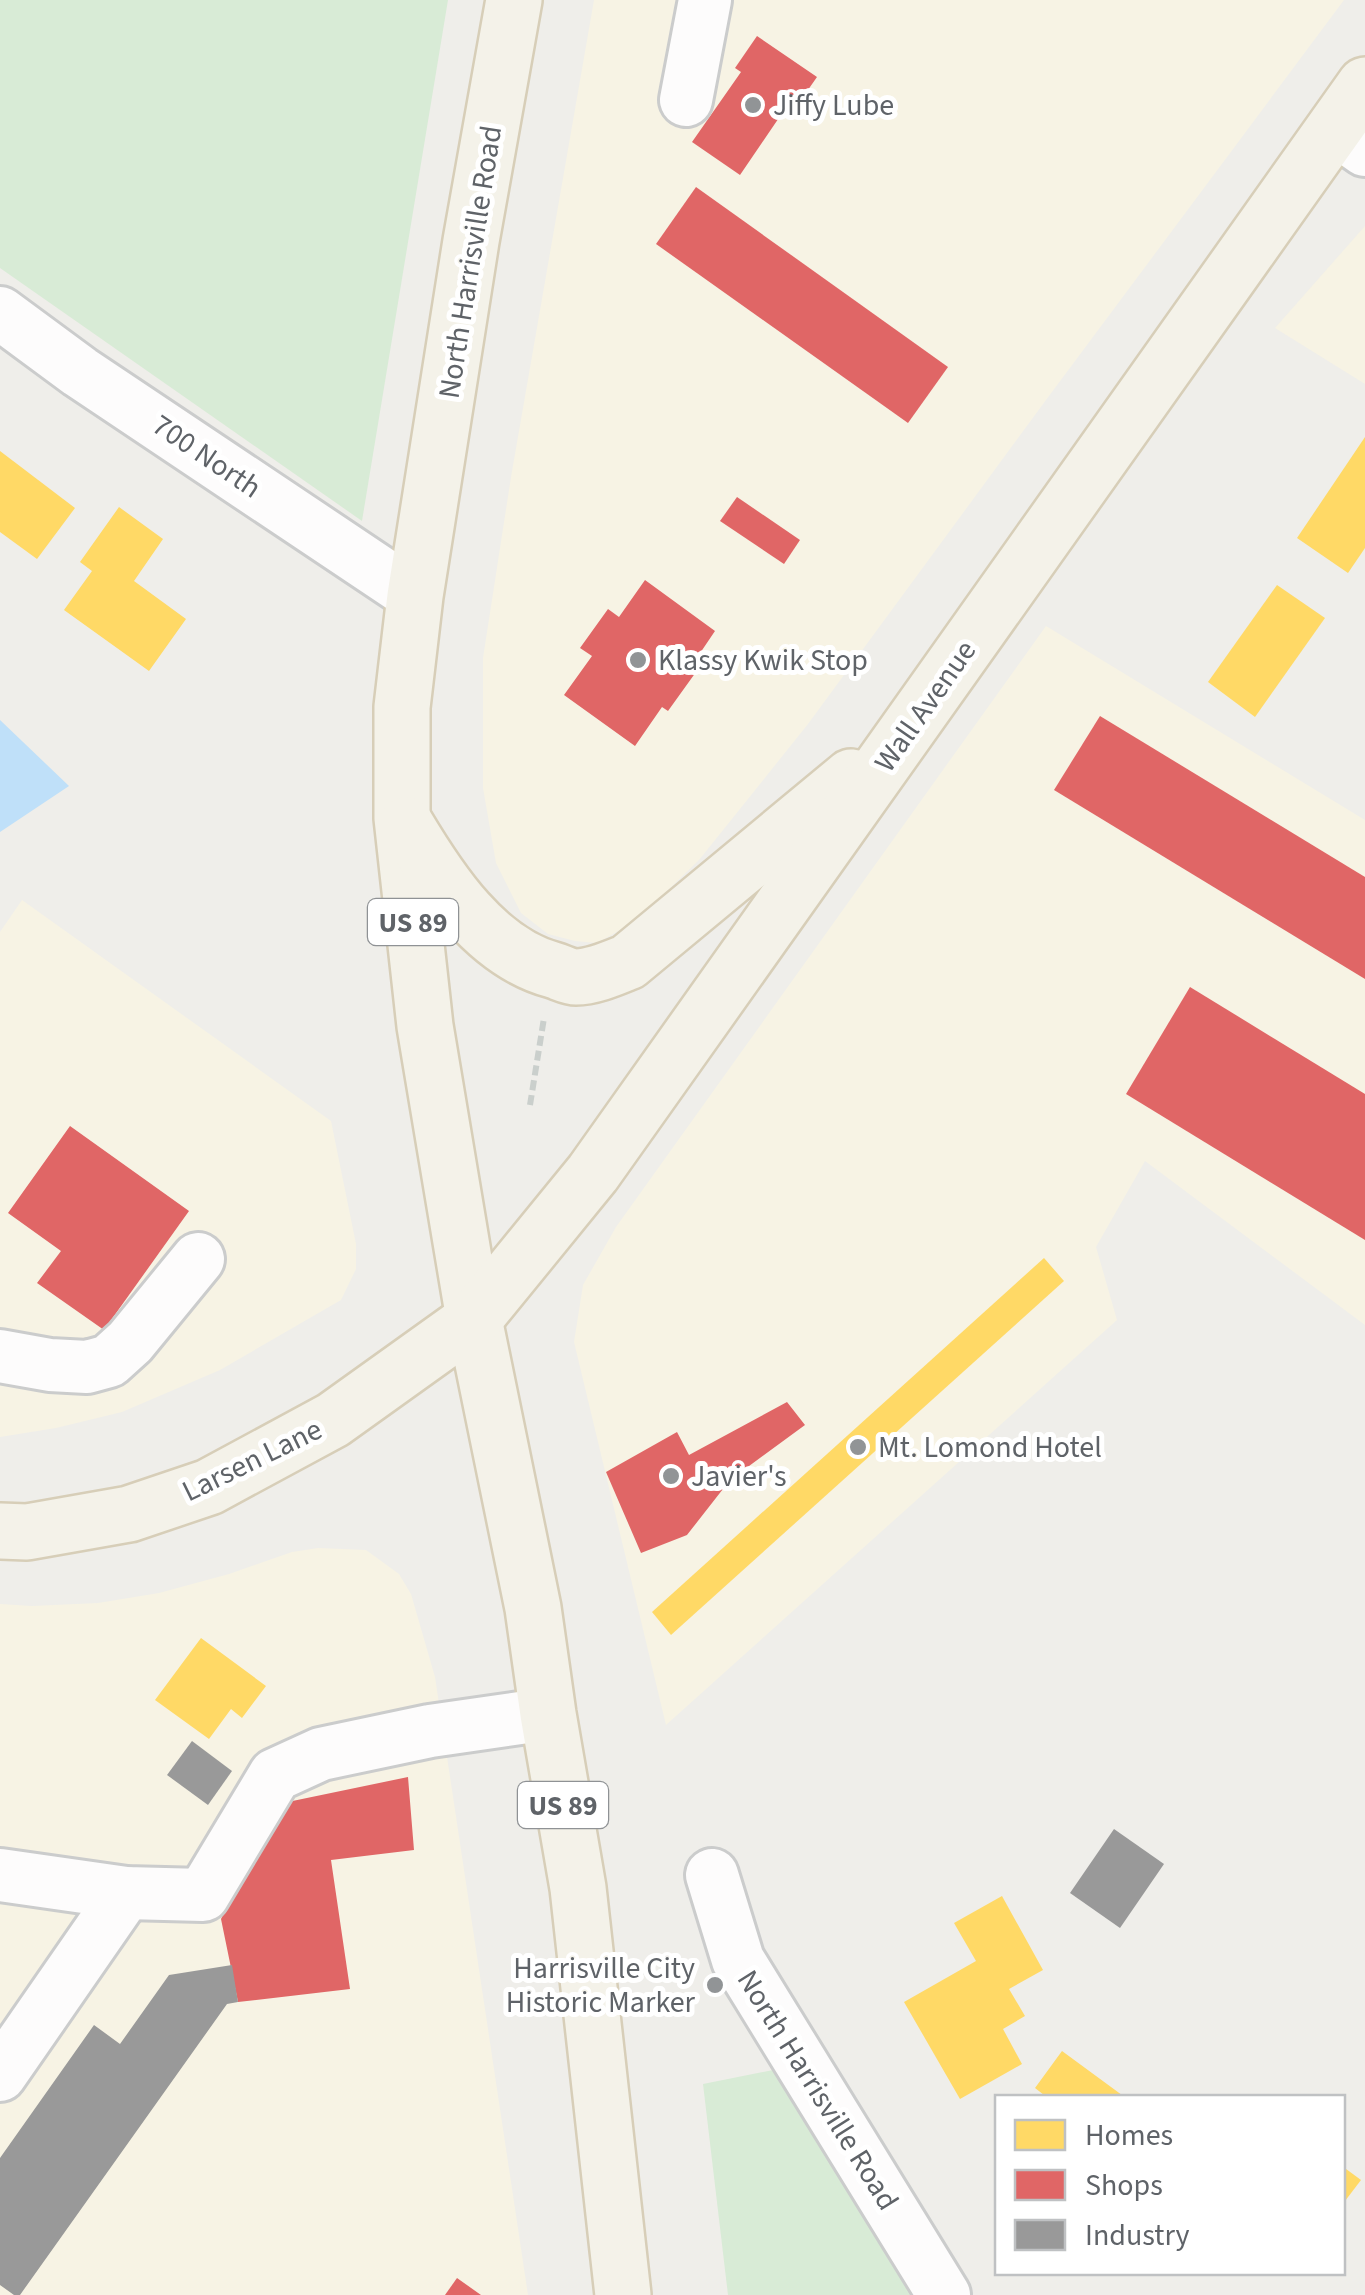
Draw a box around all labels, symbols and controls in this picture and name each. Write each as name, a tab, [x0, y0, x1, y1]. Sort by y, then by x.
place label: Jiffy Lube	[773, 84, 894, 127]
marker: Jiffy Lube	[742, 94, 764, 116]
street label: North Harrisville Road	[428, 122, 513, 402]
street label: 700 North	[144, 404, 270, 509]
street label: Wall Avenue	[864, 632, 987, 781]
place label: Klassy Kwik Stop	[658, 639, 868, 682]
marker: Klassy Kwik Stop	[627, 649, 649, 671]
road number: US 89	[368, 899, 458, 945]
street label: Larsen Lane	[175, 1408, 329, 1513]
place label: Mt. Lomond Hotel	[878, 1426, 1102, 1469]
marker: Mt. Lomond Hotel	[847, 1436, 869, 1458]
place label: Javier's	[691, 1455, 787, 1498]
marker: Javier's	[660, 1465, 682, 1487]
road number: US 89	[518, 1782, 608, 1828]
place label: Harrisville City Historic Marker	[506, 1947, 696, 2024]
street label: North Harrisville Road	[726, 1962, 909, 2219]
marker: Harrisville City Historic Marker	[704, 1974, 726, 1996]
legend	[995, 2095, 1345, 2275]
text: Homes	[1085, 2114, 1173, 2157]
text: Shops	[1085, 2164, 1163, 2207]
text: Industry	[1085, 2214, 1190, 2257]

